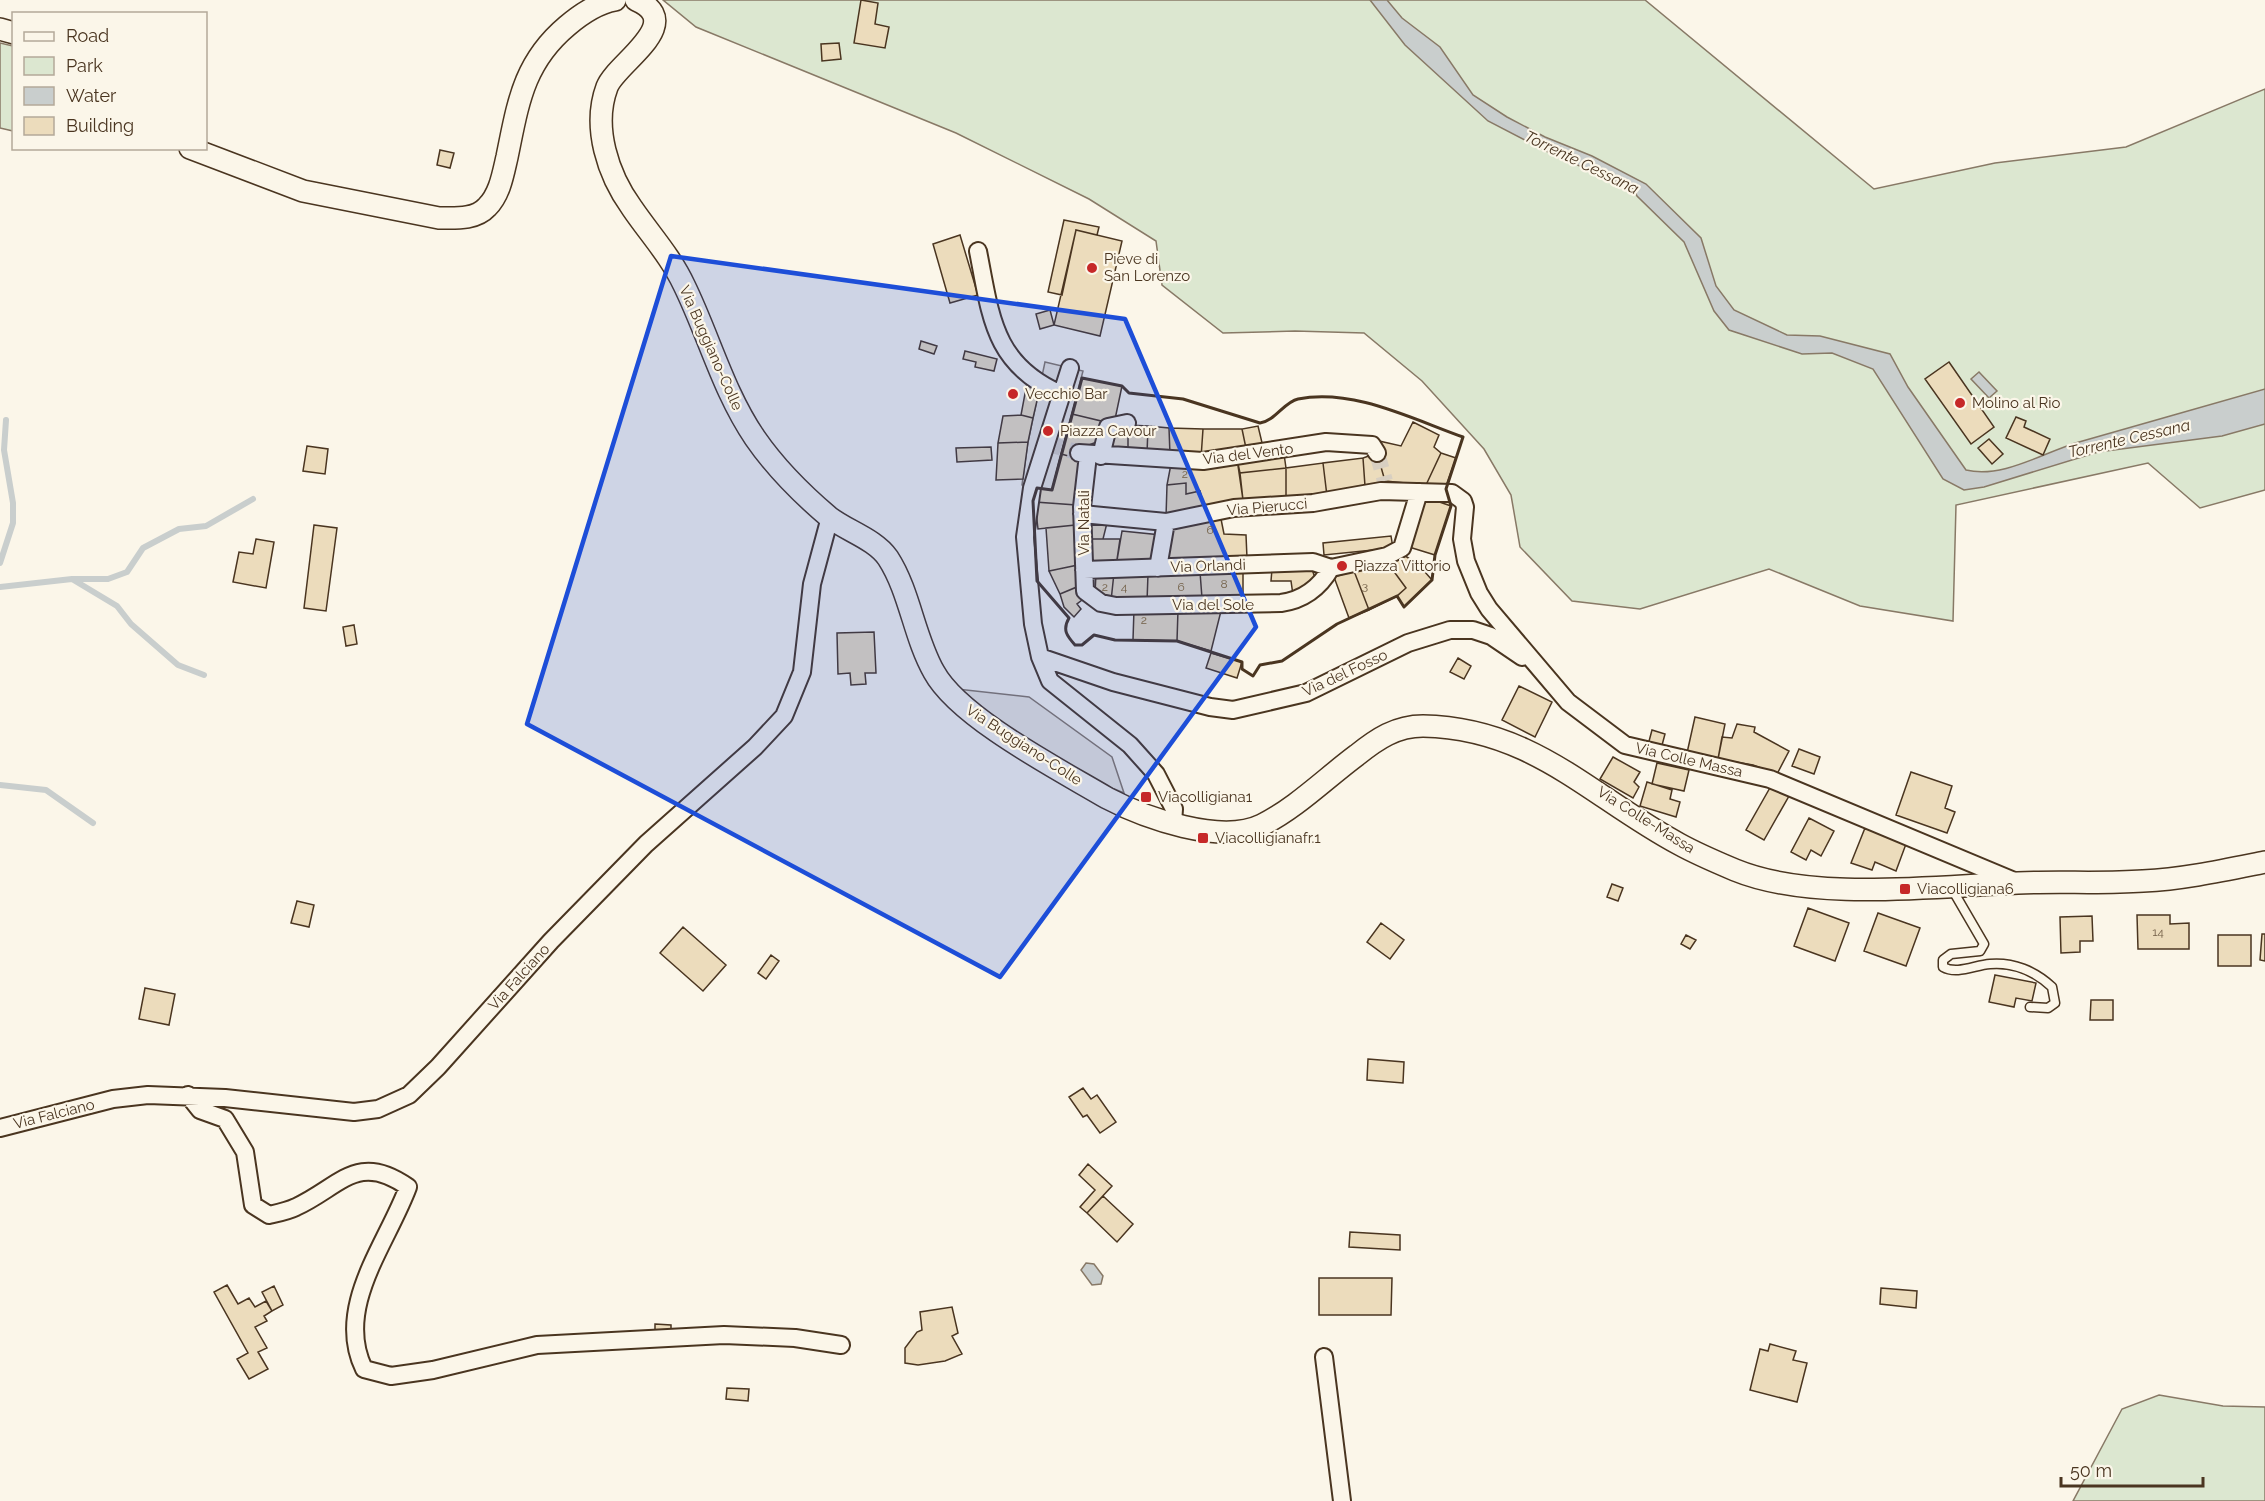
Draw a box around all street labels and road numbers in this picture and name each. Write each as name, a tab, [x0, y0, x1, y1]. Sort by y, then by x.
street label: Via Buggiano-Colle	[675, 283, 747, 413]
street label: Via del Vento	[1202, 440, 1294, 468]
street label: Via Natali	[1075, 490, 1093, 556]
street label: Via Pierucci	[1226, 495, 1308, 519]
street label: Via Orlandi	[1170, 556, 1246, 576]
street label: Via del Sole	[1172, 596, 1254, 614]
street label: Via del Fosso	[1300, 645, 1390, 701]
street label: Via Buggiano-Colle	[963, 701, 1085, 789]
street label: Via Colle Massa	[1634, 739, 1744, 781]
street label: Via Colle-Massa	[1594, 783, 1698, 857]
street label: Via Falciano	[485, 940, 553, 1014]
street label: Via Falciano	[12, 1095, 96, 1133]

